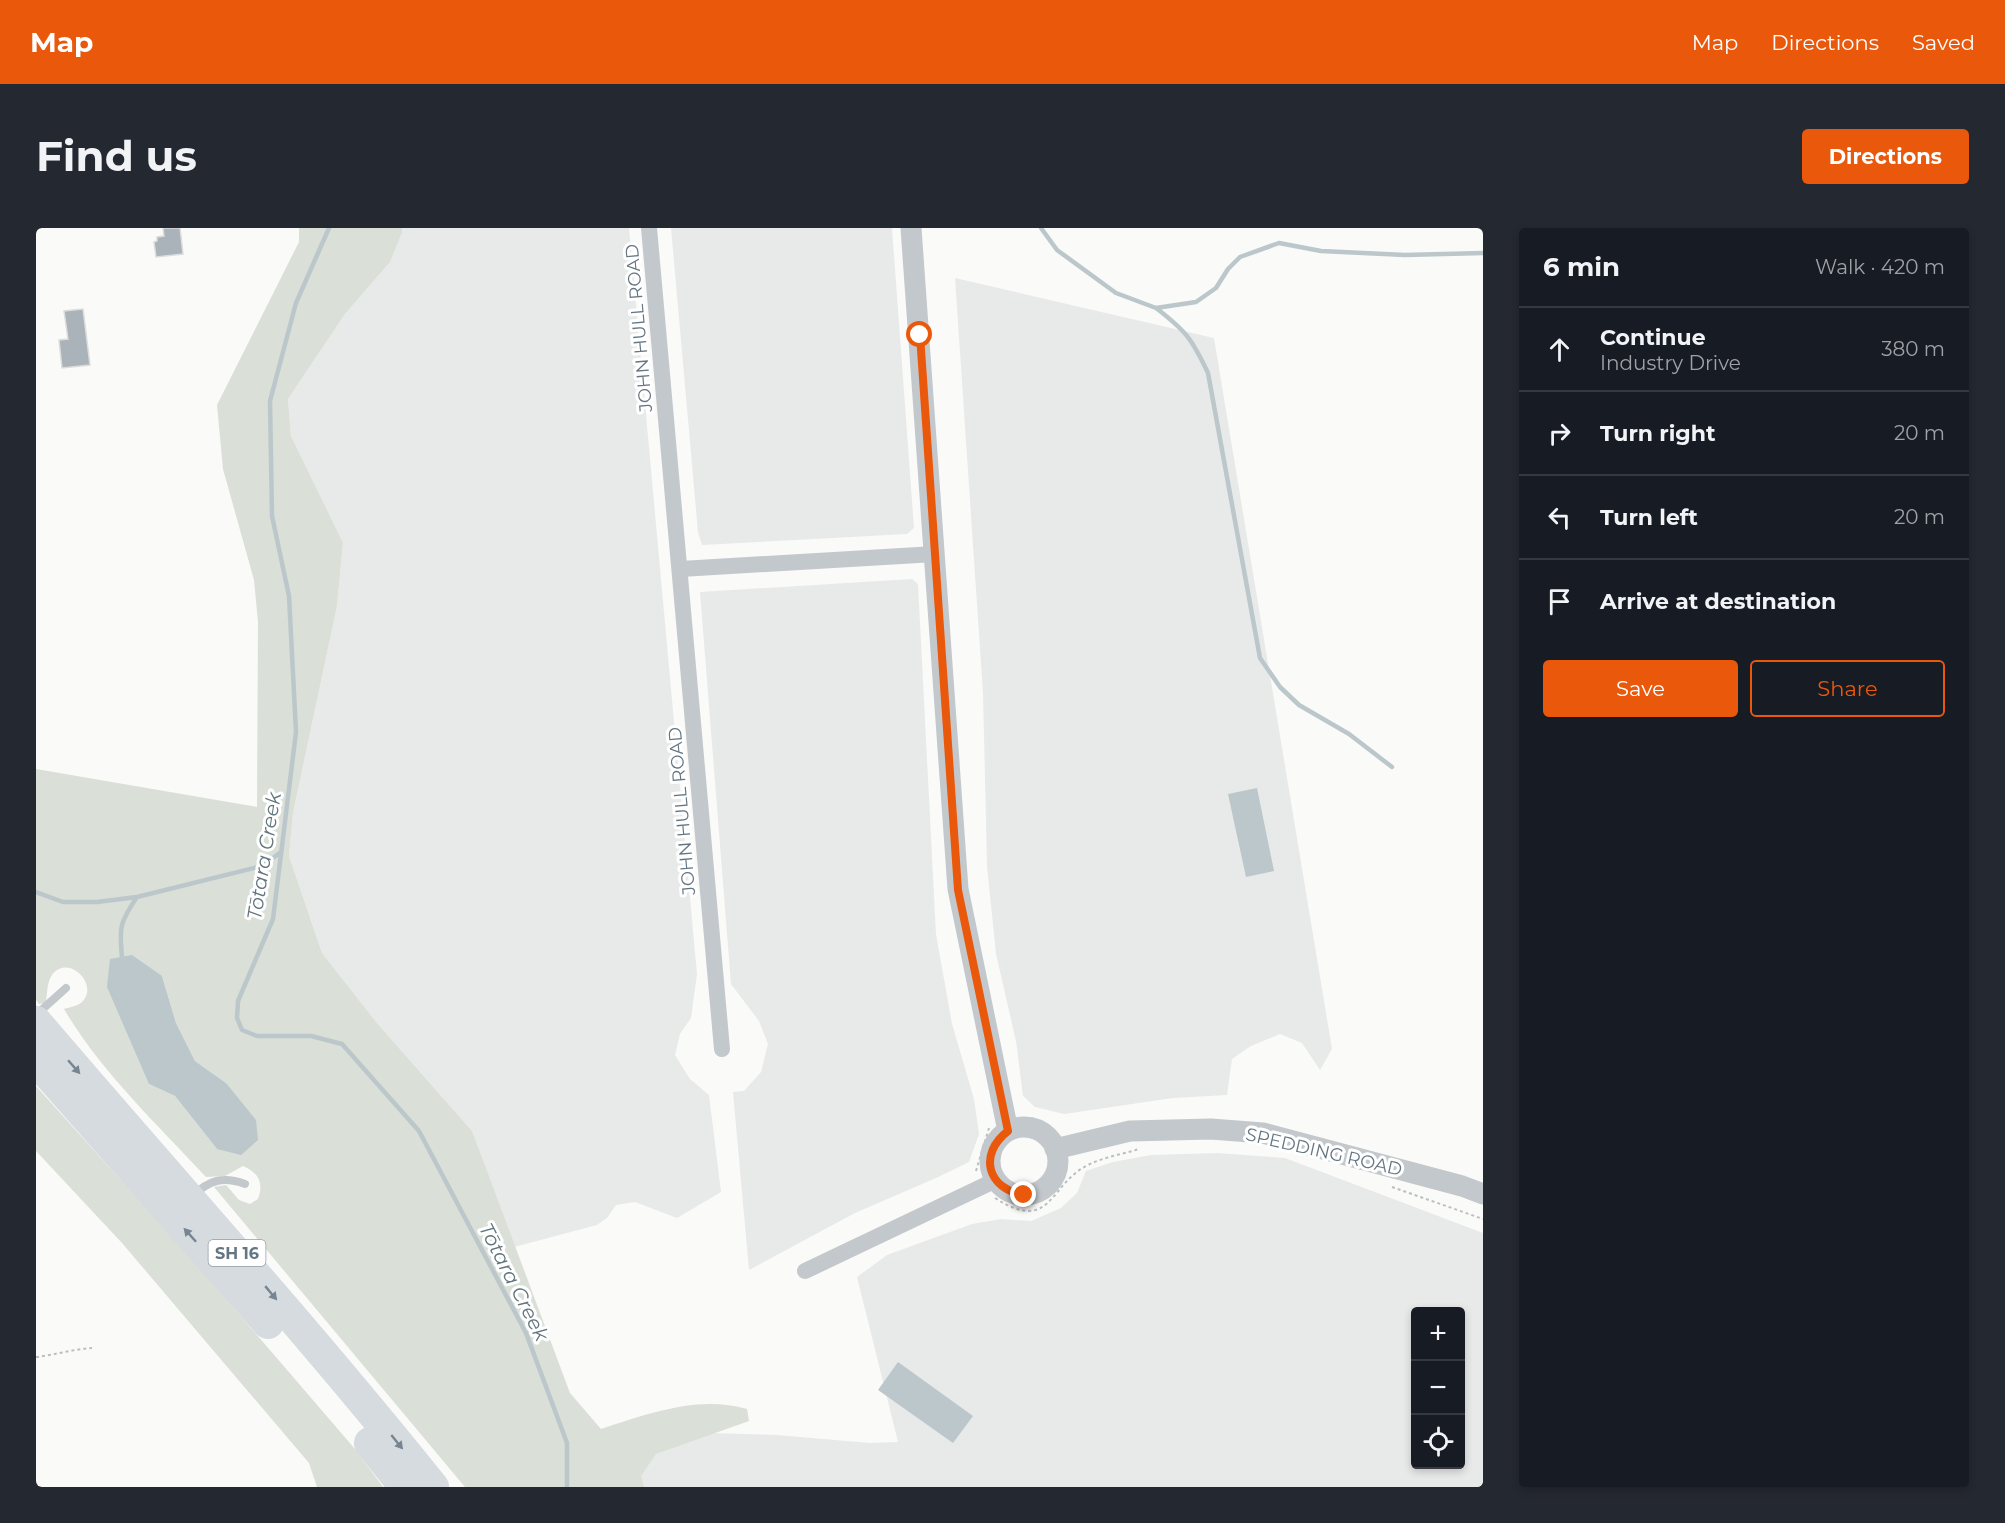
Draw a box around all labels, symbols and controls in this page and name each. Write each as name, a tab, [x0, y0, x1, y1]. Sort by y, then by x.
text: Map	[30, 25, 93, 59]
text: Map	[1692, 30, 1738, 55]
text: Directions	[1771, 30, 1879, 55]
text: Saved	[1912, 30, 1975, 55]
button: Directions	[1802, 129, 1969, 184]
text: Find us	[36, 130, 197, 182]
street label: JOHN HULL ROAD	[621, 243, 657, 414]
text: 6 min	[1543, 251, 1620, 283]
text: Walk · 420 m	[1815, 255, 1945, 279]
route start	[906, 321, 932, 347]
text: Continue	[1600, 324, 1706, 351]
icon: ahead	[1543, 333, 1576, 366]
text: 380 m	[1881, 337, 1945, 361]
text: Industry Drive	[1600, 351, 1741, 375]
icon: right	[1543, 417, 1576, 450]
text: Turn right	[1600, 420, 1715, 447]
text: 20 m	[1894, 421, 1945, 445]
icon: left	[1543, 501, 1576, 534]
text: Turn left	[1600, 504, 1698, 531]
text: 20 m	[1894, 505, 1945, 529]
icon: arrive	[1543, 585, 1576, 618]
text: Arrive at destination	[1600, 588, 1836, 615]
button: Save	[1543, 660, 1738, 717]
button: Share	[1750, 660, 1945, 717]
street label: JOHN HULL ROAD	[664, 726, 700, 897]
water label: Tōtara Creek	[242, 789, 286, 922]
one-way arrow	[67, 1059, 80, 1074]
street label: SPEDDING ROAD	[1244, 1123, 1404, 1181]
route end	[1010, 1181, 1036, 1207]
water label: Tōtara Creek	[474, 1219, 554, 1346]
one-way arrow	[184, 1228, 197, 1243]
road number: SH 16	[208, 1240, 266, 1266]
one-way arrow	[264, 1285, 277, 1300]
map controls	[1411, 1307, 1465, 1469]
button: +	[1411, 1307, 1465, 1361]
button: −	[1411, 1361, 1465, 1415]
button: locate	[1411, 1415, 1465, 1469]
one-way arrow	[390, 1434, 403, 1449]

